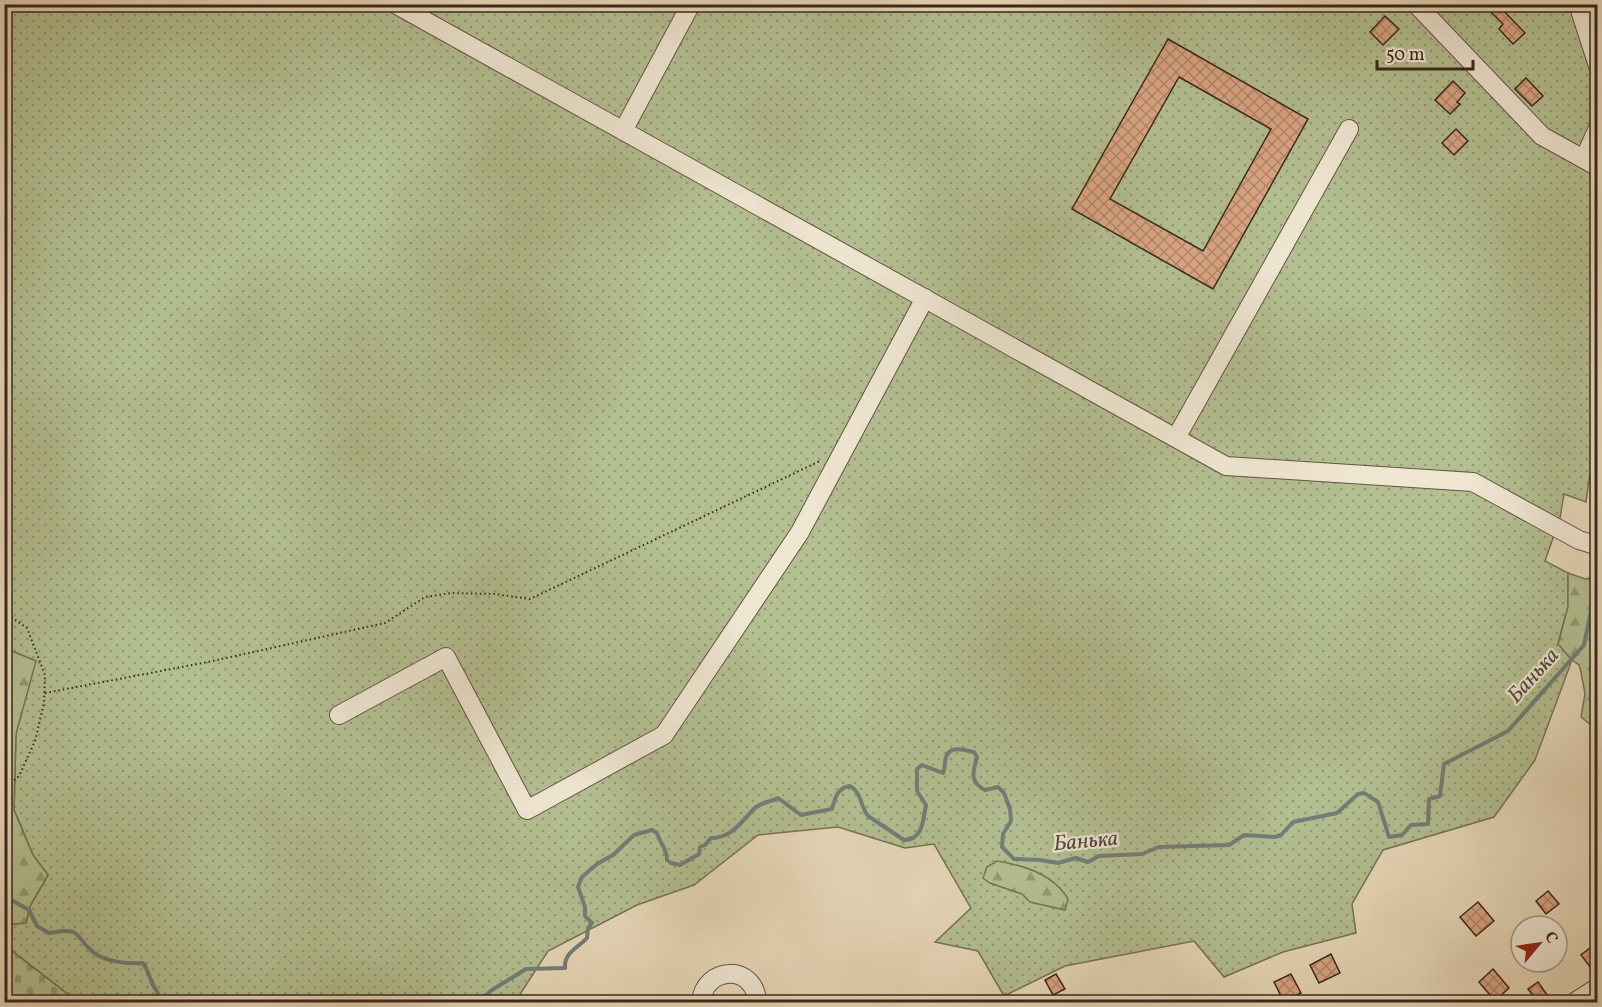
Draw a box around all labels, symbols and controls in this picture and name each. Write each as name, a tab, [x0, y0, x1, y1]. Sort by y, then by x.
scale bar	[1377, 33, 1473, 71]
text: 50 m	[1386, 43, 1425, 68]
water label: Банька	[1501, 642, 1567, 710]
water label: Банька	[1052, 824, 1120, 860]
north arrow	[1509, 914, 1569, 974]
text: С	[1538, 928, 1562, 948]

